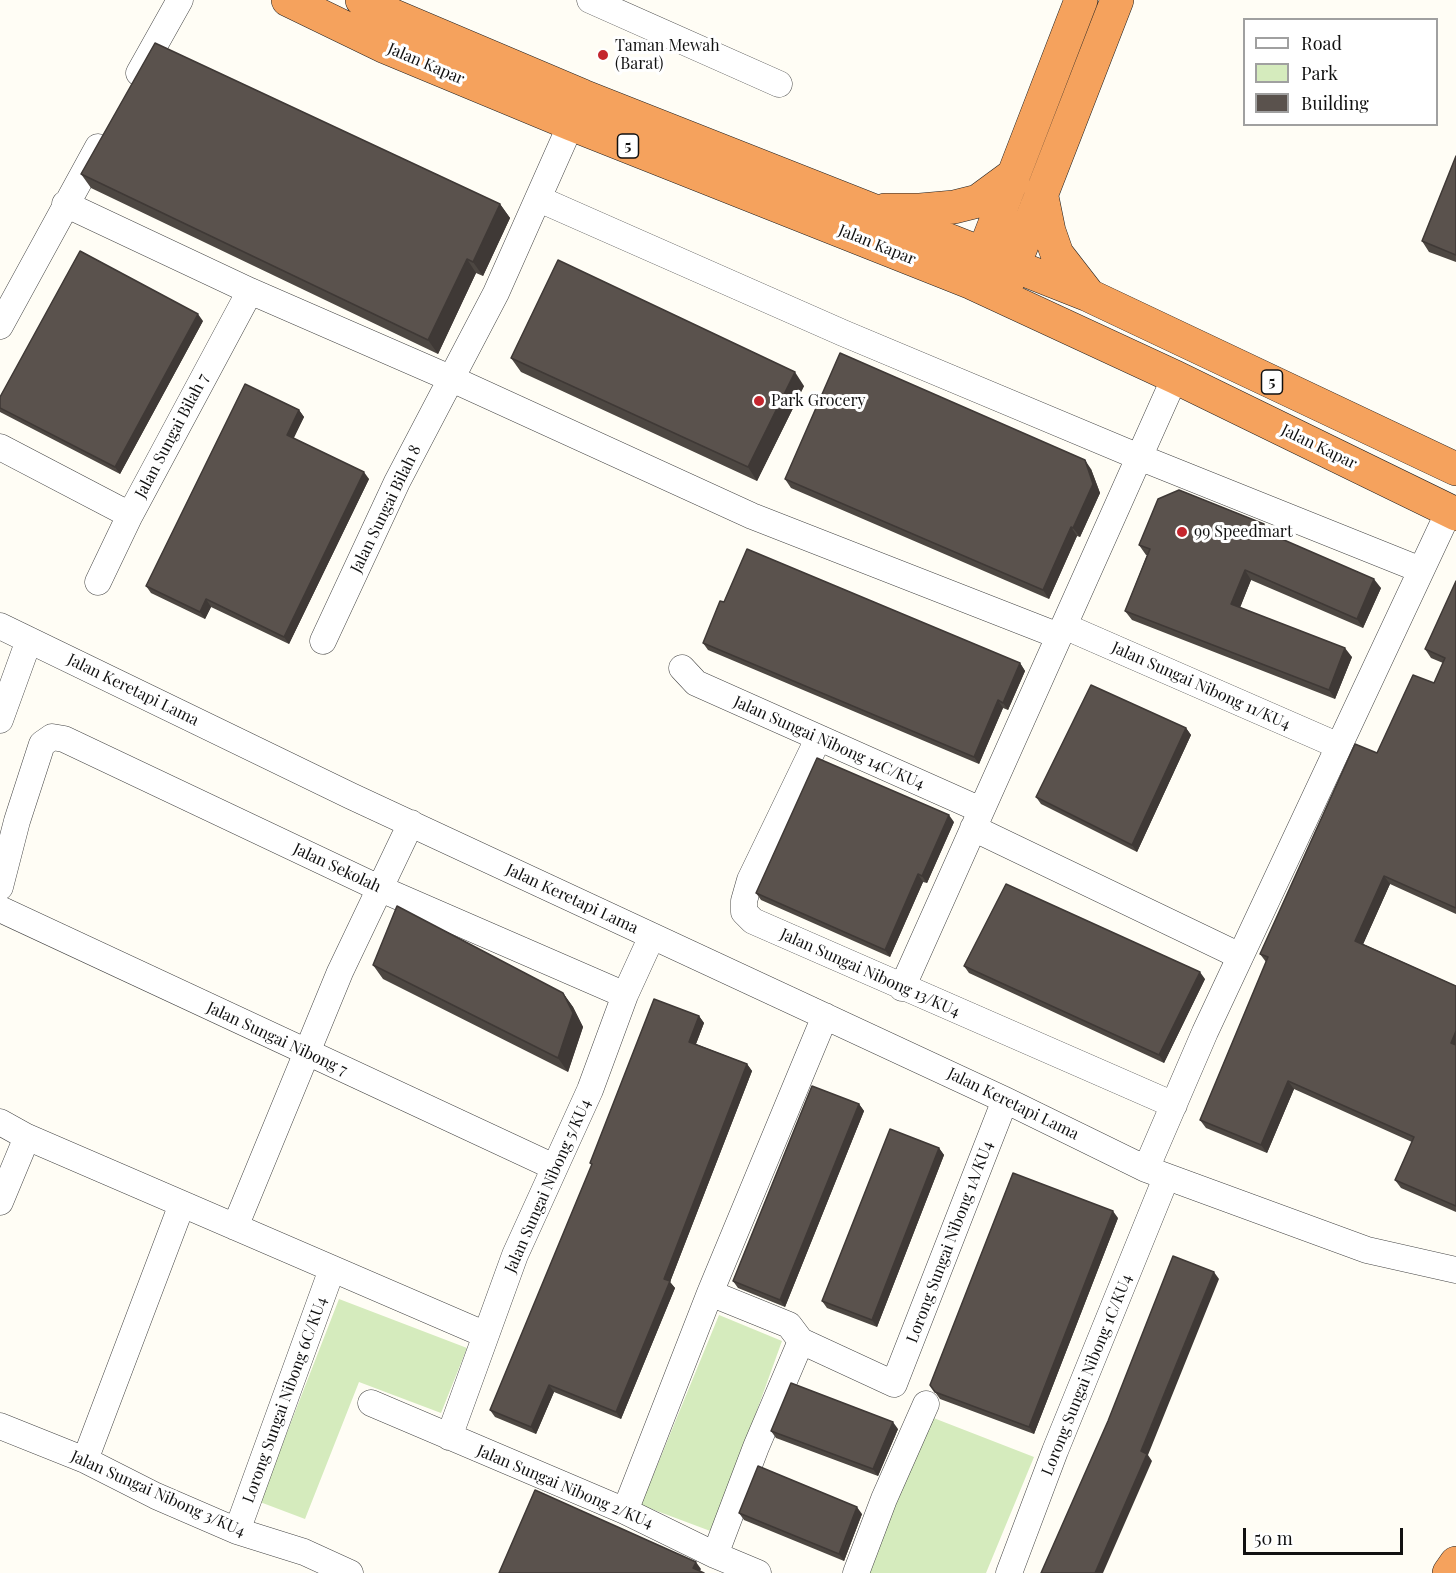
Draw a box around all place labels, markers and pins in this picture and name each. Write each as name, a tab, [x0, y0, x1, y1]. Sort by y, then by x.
place label: Taman Mewah (Barat)	[615, 36, 720, 74]
marker: Taman Mewah (Barat)	[596, 48, 610, 62]
place label: Park Grocery	[771, 391, 866, 411]
marker: Park Grocery	[752, 394, 766, 408]
place label: 99 Speedmart	[1194, 522, 1293, 542]
marker: 99 Speedmart	[1175, 525, 1189, 539]

